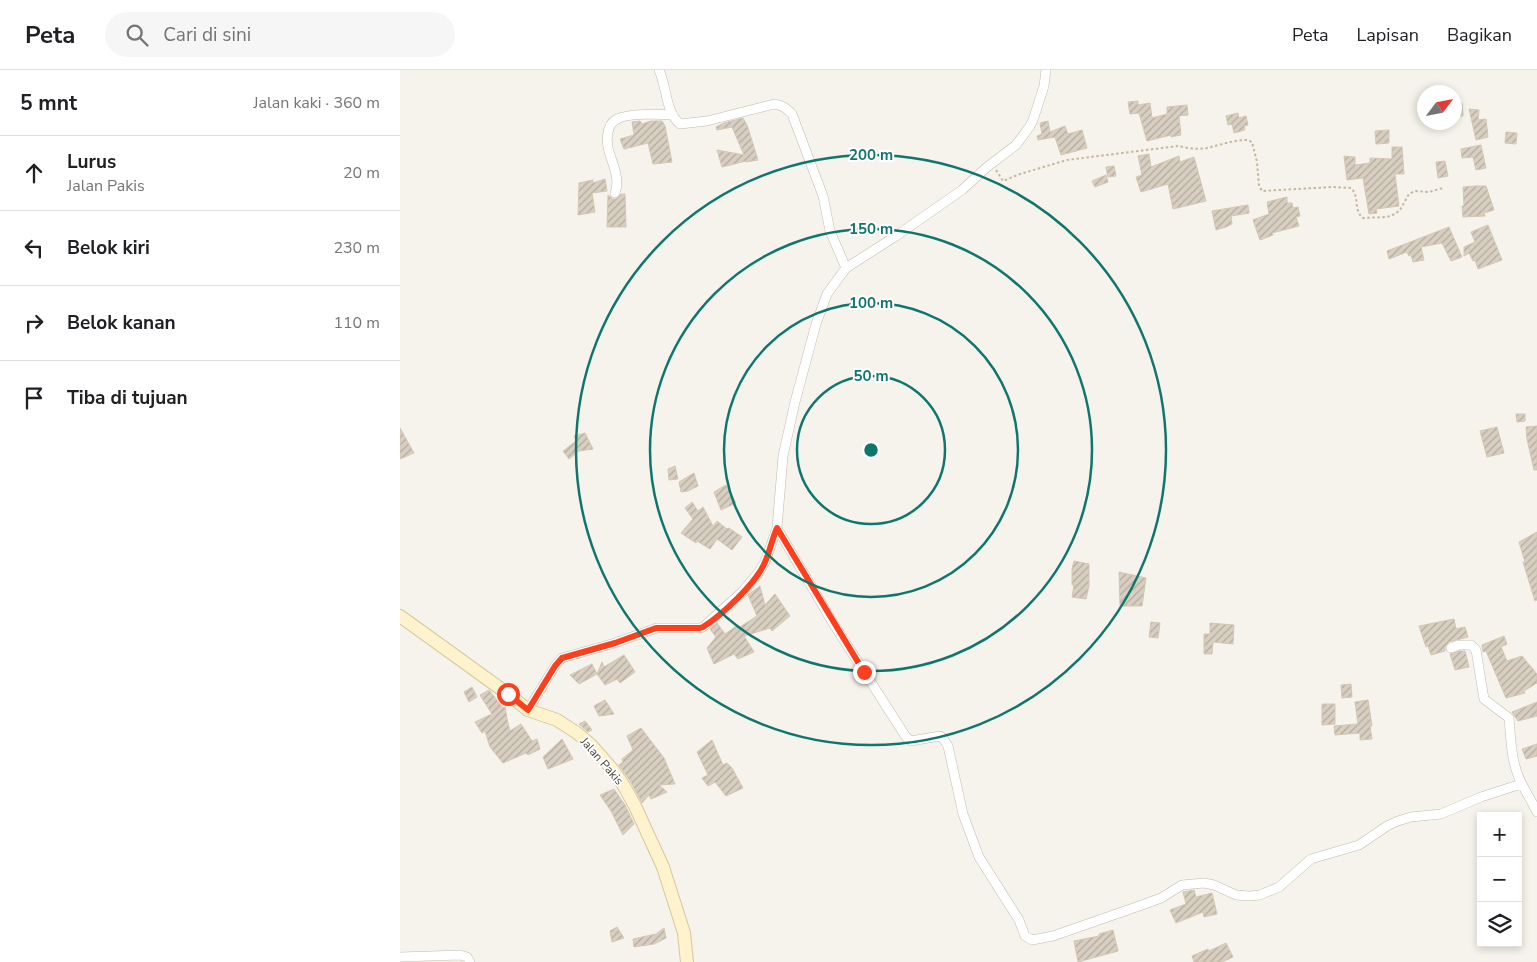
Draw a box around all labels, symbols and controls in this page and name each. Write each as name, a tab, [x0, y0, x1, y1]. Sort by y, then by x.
search box	[105, 12, 455, 57]
text: Peta	[25, 19, 75, 51]
icon: search	[123, 21, 151, 49]
text: Cari di sini	[163, 22, 251, 48]
text: Peta	[1292, 23, 1328, 47]
text: Lapisan	[1356, 23, 1419, 47]
text: Bagikan	[1447, 23, 1512, 47]
north arrow	[1417, 85, 1462, 130]
text: 5 mnt	[20, 89, 77, 117]
text: Jalan kaki · 360 m	[253, 92, 380, 114]
text: 200 m	[849, 145, 893, 165]
text: Lurus	[67, 149, 116, 175]
icon: ahead	[20, 159, 48, 187]
text: 20 m	[343, 162, 380, 184]
text: Jalan Pakis	[67, 175, 145, 197]
text: 150 m	[849, 219, 893, 239]
icon: left	[20, 234, 48, 262]
text: Belok kiri	[67, 235, 150, 261]
text: 230 m	[333, 237, 380, 259]
text: 100 m	[849, 293, 893, 313]
icon: right	[20, 309, 48, 337]
text: Belok kanan	[67, 310, 176, 336]
text: 110 m	[333, 312, 380, 334]
text: 50 m	[853, 366, 889, 386]
icon: arrive	[20, 384, 48, 412]
text: Tiba di tujuan	[67, 385, 188, 411]
centre of rings	[862, 441, 880, 459]
route end	[853, 661, 876, 684]
route start	[497, 683, 520, 706]
street label: Jalan Pakis	[576, 733, 627, 788]
map controls	[1477, 812, 1522, 947]
button: +	[1477, 812, 1522, 857]
button: −	[1477, 857, 1522, 902]
button: layers	[1477, 902, 1522, 947]

